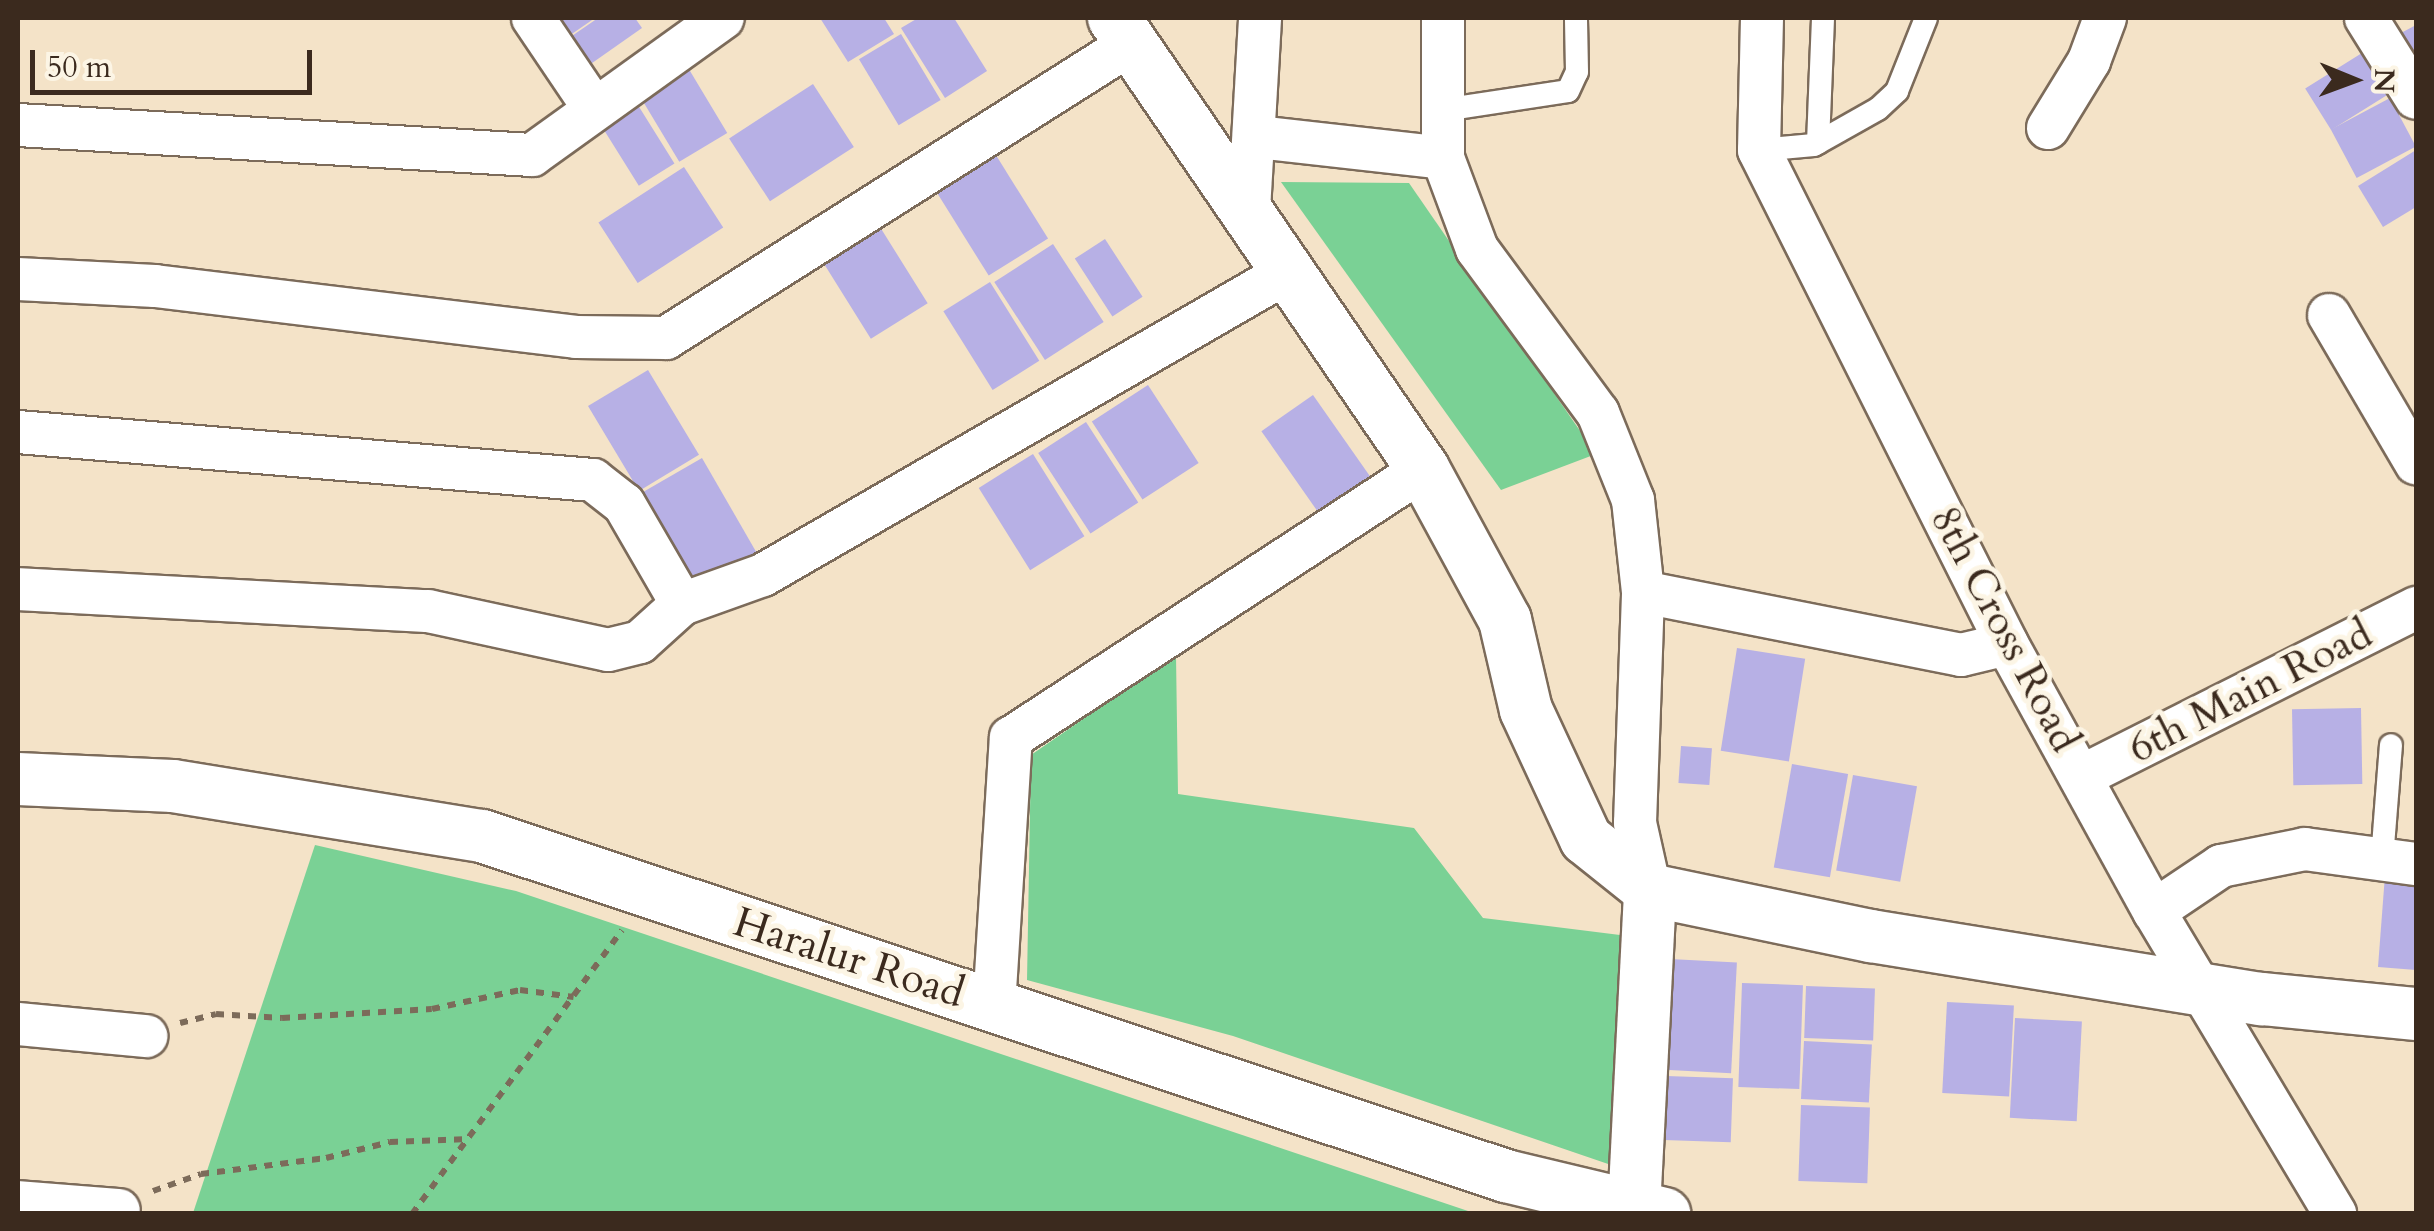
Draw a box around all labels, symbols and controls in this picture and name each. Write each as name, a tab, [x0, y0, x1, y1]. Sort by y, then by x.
scale bar	[35, 30, 318, 92]
north arrow	[2304, 30, 2404, 130]
text: 50 m	[47, 47, 111, 88]
text: N	[2365, 68, 2403, 93]
street label: 8th Cross Road	[1919, 498, 2091, 760]
street label: 6th Main Road	[2120, 608, 2380, 774]
street label: Haralur Road	[727, 897, 971, 1019]

